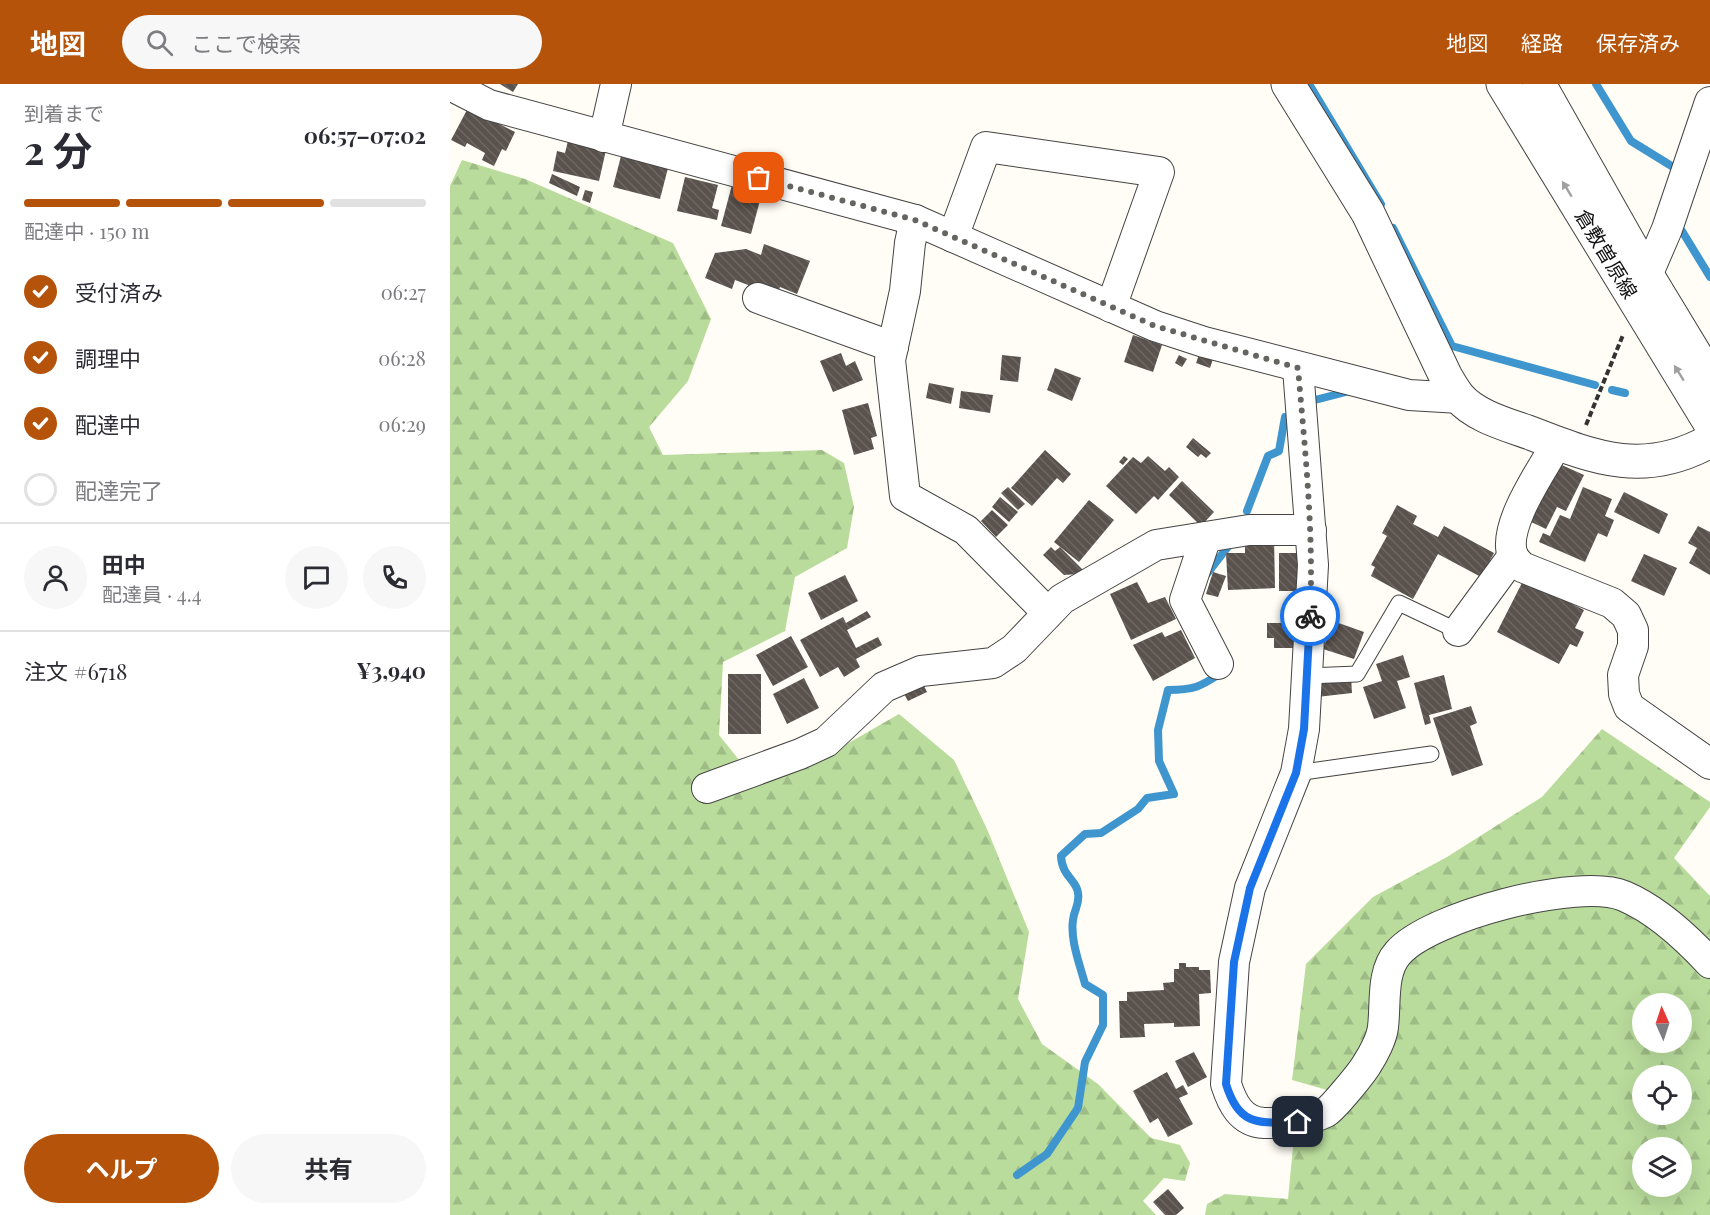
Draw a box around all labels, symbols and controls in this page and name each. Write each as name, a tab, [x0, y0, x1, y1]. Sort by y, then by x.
search box	[122, 15, 542, 69]
text: 地図	[30, 24, 86, 61]
icon: search	[143, 26, 176, 59]
text: ここで検索	[191, 28, 301, 58]
text: 地図	[1446, 28, 1488, 56]
text: 経路	[1521, 28, 1563, 56]
text: 保存済み	[1596, 28, 1680, 56]
text: 到着まで	[24, 99, 104, 126]
text: 06:57–07:02	[304, 120, 426, 150]
text: 2 分	[24, 123, 92, 175]
pin	[733, 152, 784, 203]
icon: bag	[742, 161, 775, 194]
one-way arrow	[1562, 180, 1572, 197]
street label: 倉敷曽原線	[1570, 203, 1645, 303]
text: 配達中 · 150 m	[24, 217, 149, 244]
icon: check	[24, 275, 57, 308]
text: 受付済み	[75, 277, 163, 307]
text: 06:27	[381, 278, 426, 305]
icon: check	[24, 341, 57, 374]
text: 調理中	[75, 343, 141, 373]
text: 06:28	[378, 344, 426, 371]
one-way arrow	[1674, 365, 1685, 382]
icon: check	[24, 407, 57, 440]
text: 配達中	[75, 409, 141, 439]
text: 06:29	[379, 410, 426, 437]
text: 配達完了	[75, 475, 163, 505]
button: person	[24, 546, 87, 609]
button: chat	[285, 546, 348, 609]
button: phone	[363, 546, 426, 609]
text: 田中	[102, 549, 146, 579]
text: 配達員 · 4.4	[102, 580, 202, 607]
courier	[1280, 586, 1340, 646]
icon: bike	[1294, 600, 1327, 633]
text: ¥3,940	[357, 655, 426, 685]
text: 注文 #6718	[24, 656, 127, 686]
north arrow	[1632, 993, 1692, 1053]
map controls	[1632, 993, 1692, 1197]
button: locate	[1632, 1065, 1692, 1125]
pin	[1272, 1096, 1323, 1147]
icon: home	[1281, 1105, 1314, 1138]
button: ヘルプ	[24, 1134, 219, 1203]
button: 共有	[231, 1134, 426, 1203]
button: layers	[1632, 1137, 1692, 1197]

